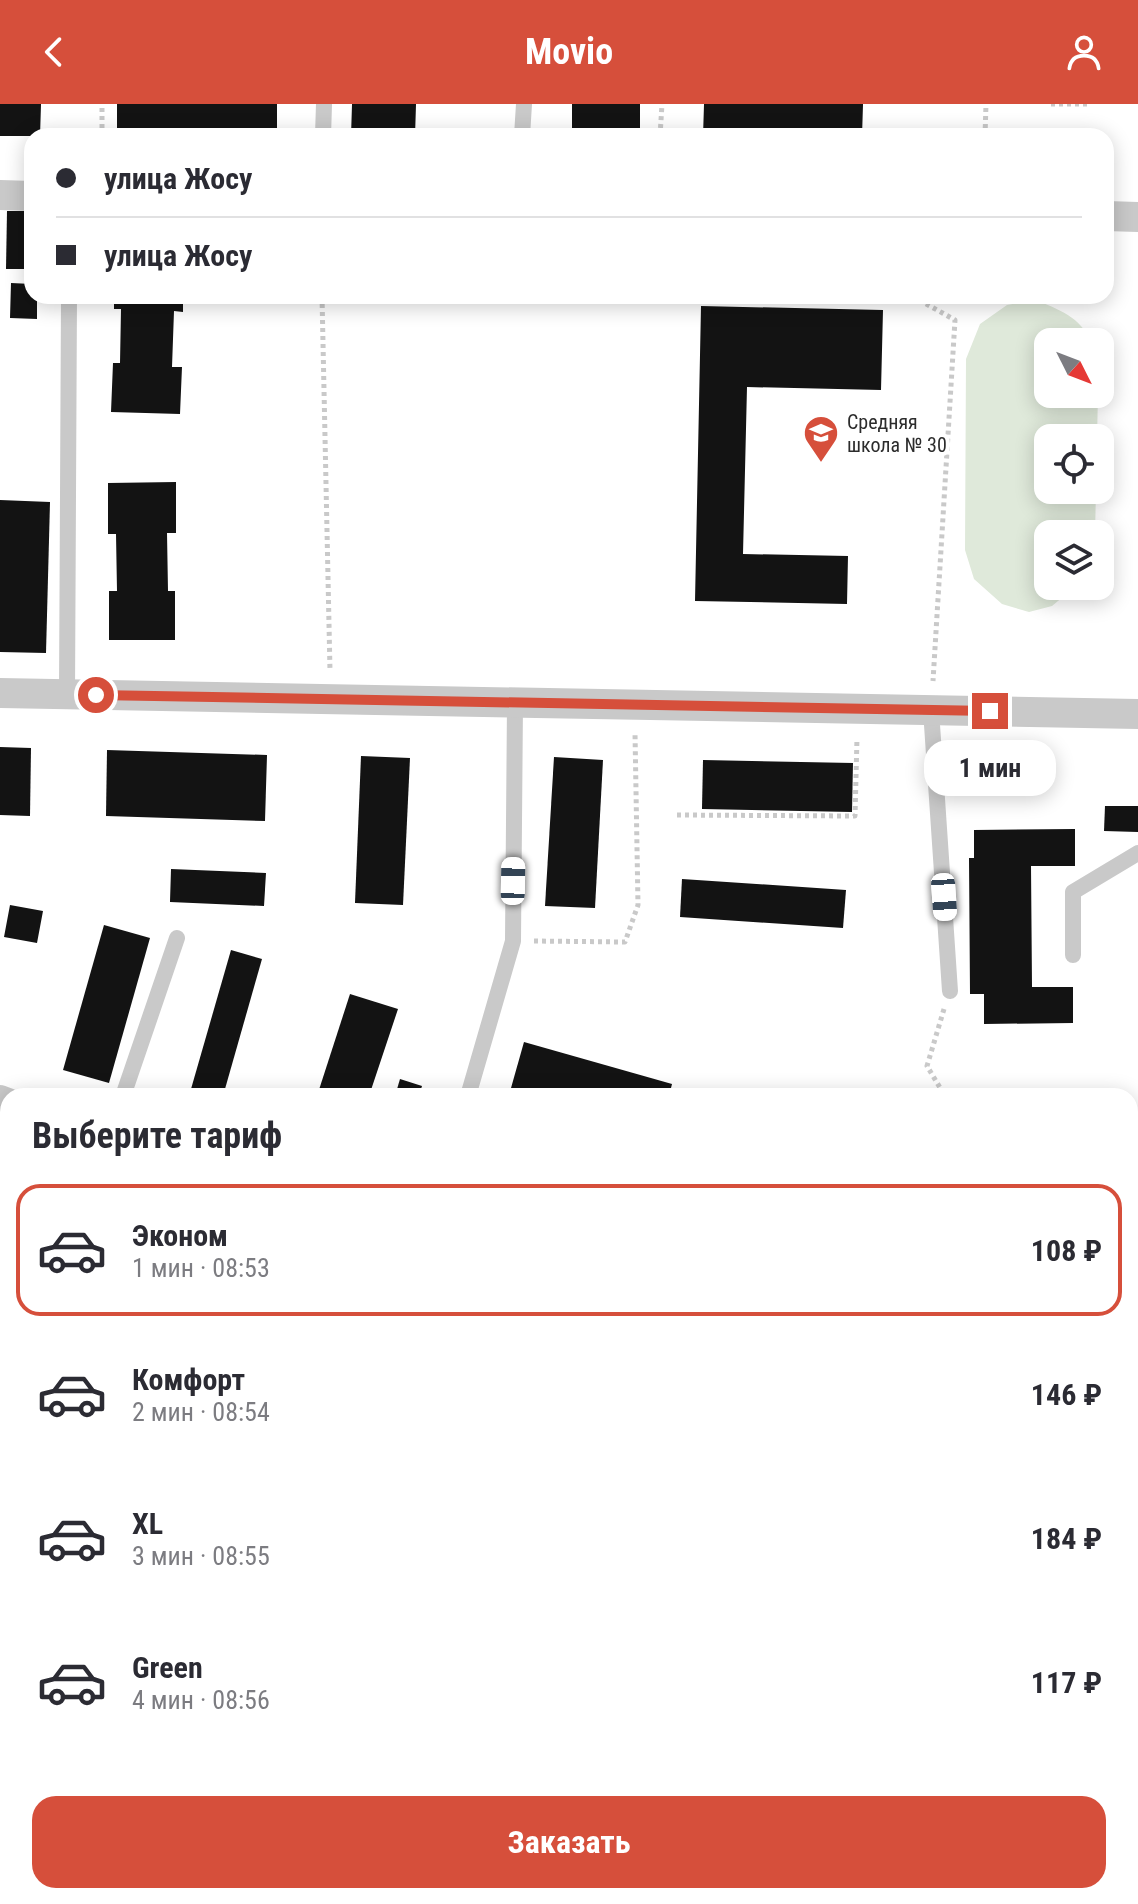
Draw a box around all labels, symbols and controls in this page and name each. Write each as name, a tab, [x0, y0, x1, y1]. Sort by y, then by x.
icon: back	[32, 30, 76, 74]
icon: person	[1062, 30, 1106, 74]
text: Movio	[525, 31, 613, 73]
text: улица Жосу	[104, 161, 252, 196]
text: улица Жосу	[104, 238, 252, 273]
north arrow	[1034, 328, 1114, 408]
map controls	[1034, 328, 1114, 600]
place label: Средняя школа № 30	[847, 410, 947, 457]
school or university icon: Средняя школа № 30	[802, 414, 840, 464]
button: locate	[1034, 424, 1114, 504]
button: layers	[1034, 520, 1114, 600]
route start	[78, 677, 114, 713]
route end	[972, 693, 1008, 729]
callout: 1 мин	[924, 739, 1056, 795]
text: 1 мин	[959, 753, 1021, 783]
car	[501, 857, 525, 905]
car	[930, 872, 958, 922]
text: Выберите тариф	[32, 1115, 282, 1157]
icon: car	[36, 1214, 108, 1286]
text: Эконом	[132, 1218, 228, 1253]
text: 108 ₽	[1031, 1233, 1102, 1268]
text: 1 мин · 08:53	[132, 1253, 270, 1283]
icon: car	[36, 1358, 108, 1430]
text: Комфорт	[132, 1362, 245, 1397]
text: 146 ₽	[1031, 1377, 1102, 1412]
text: 2 мин · 08:54	[132, 1397, 270, 1427]
icon: car	[36, 1502, 108, 1574]
text: XL	[132, 1506, 163, 1541]
text: 184 ₽	[1031, 1521, 1102, 1556]
text: 3 мин · 08:55	[132, 1541, 270, 1571]
icon: car	[36, 1646, 108, 1718]
text: Green	[132, 1650, 203, 1685]
text: 117 ₽	[1031, 1665, 1102, 1700]
text: 4 мин · 08:56	[132, 1685, 270, 1715]
button: Заказать	[32, 1796, 1106, 1888]

